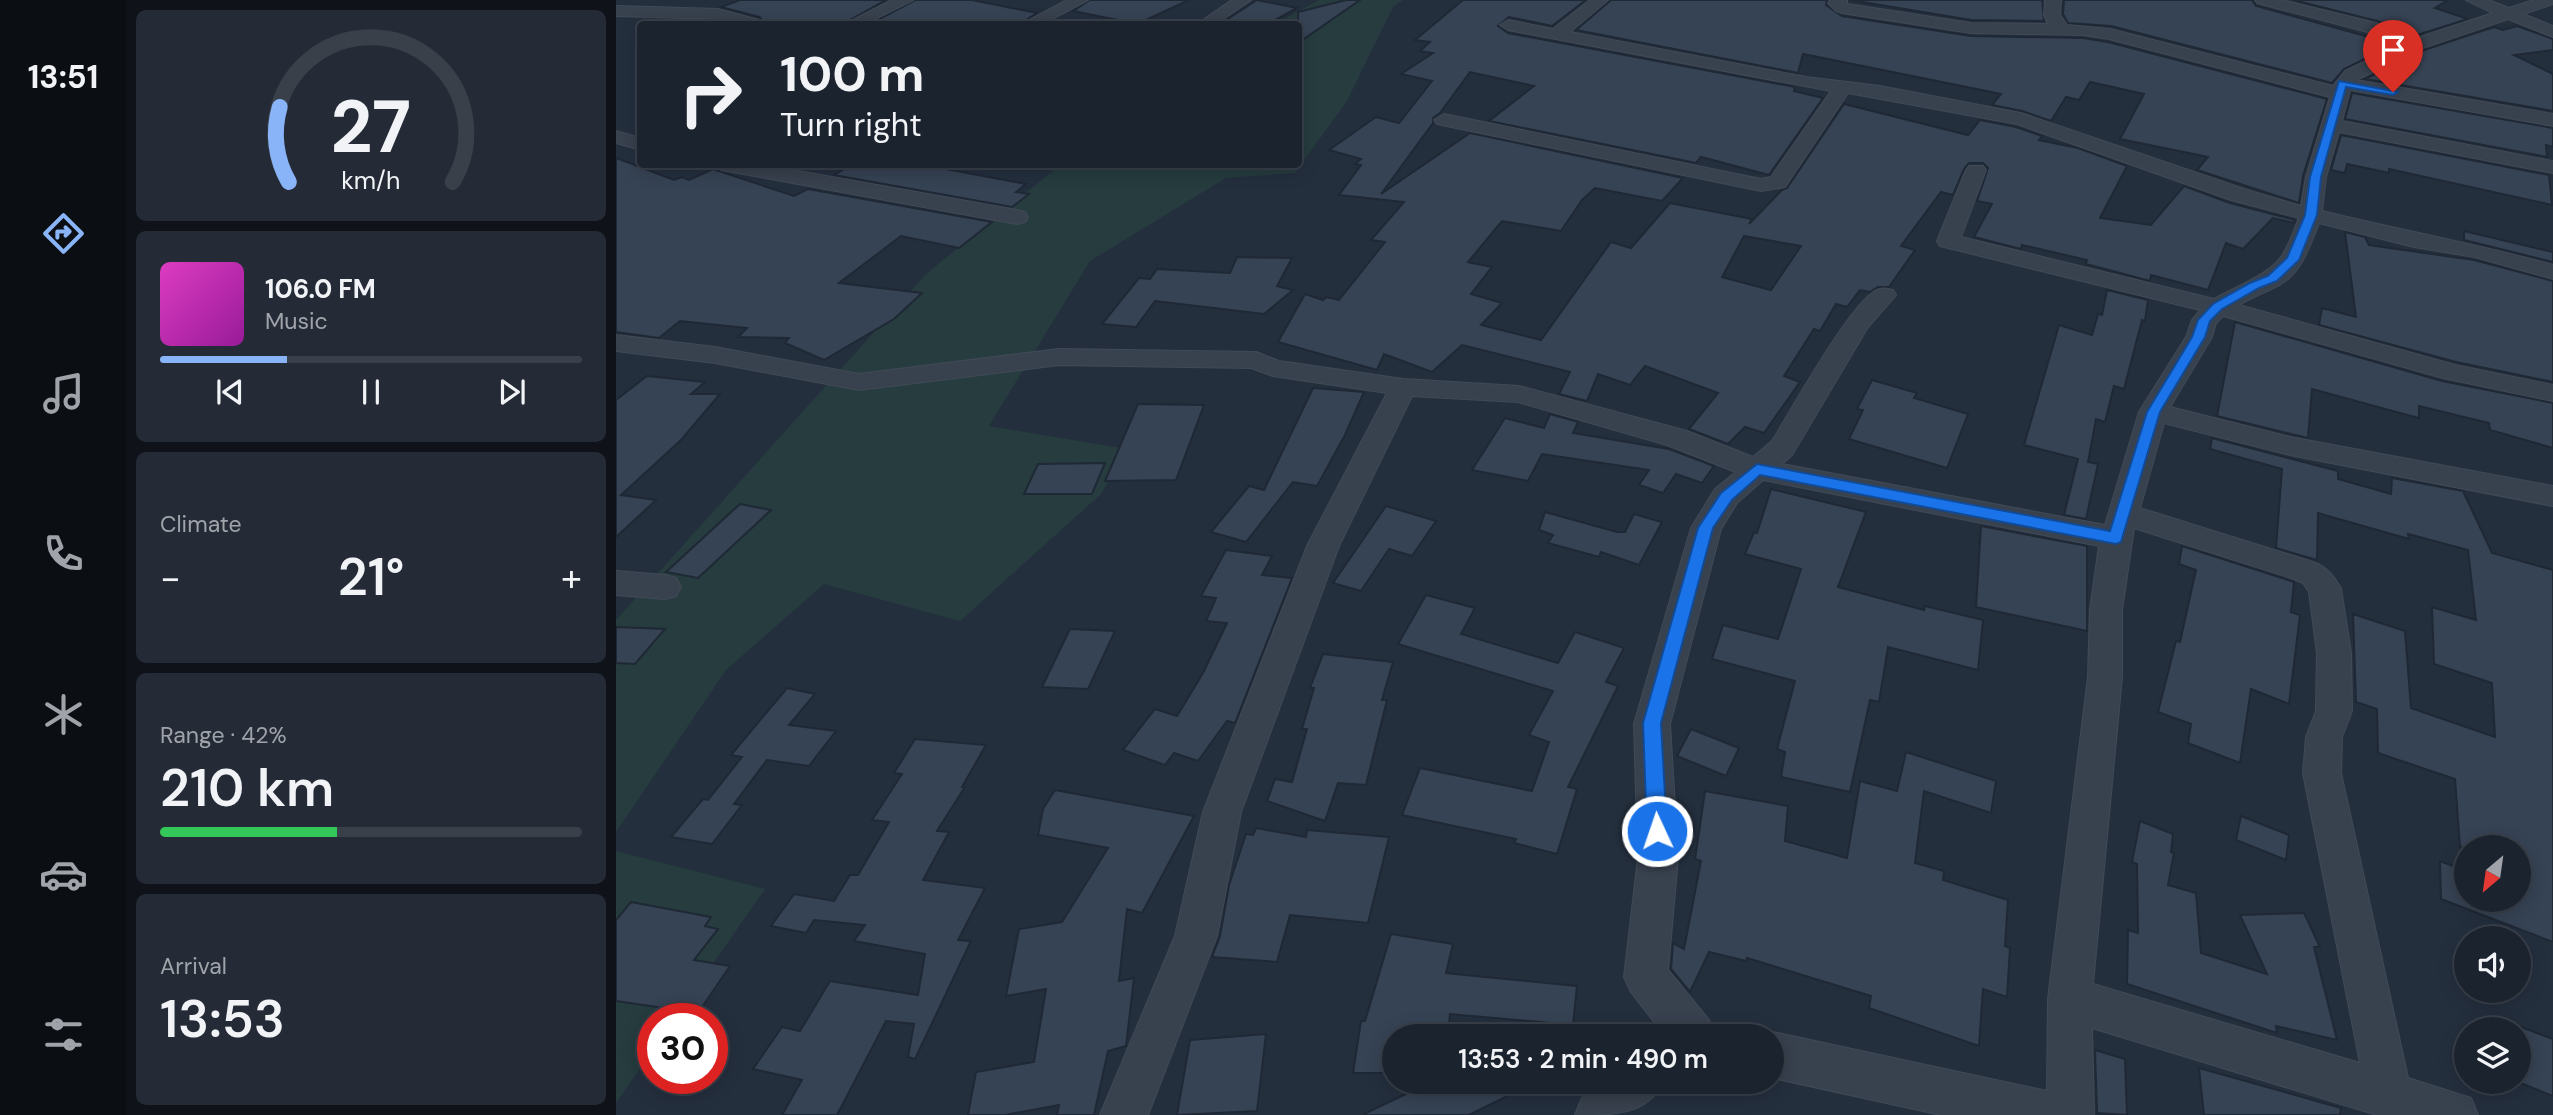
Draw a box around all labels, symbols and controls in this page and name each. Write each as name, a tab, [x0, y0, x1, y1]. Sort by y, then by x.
pin	[2363, 20, 2423, 92]
icon: arrive	[2374, 31, 2412, 69]
text: 100 m	[780, 42, 924, 106]
icon: right	[665, 49, 756, 140]
text: 13:51	[28, 56, 98, 98]
text: 27	[331, 80, 411, 175]
text: Turn right	[780, 104, 922, 146]
text: km/h	[341, 163, 401, 196]
icon: directions	[39, 209, 88, 258]
text: 106.0 FM	[265, 272, 376, 306]
text: Music	[265, 306, 328, 336]
icon: music	[39, 369, 88, 418]
icon: previous	[211, 373, 249, 411]
icon: pause	[352, 373, 390, 411]
icon: next	[493, 373, 531, 411]
text: Climate	[160, 509, 242, 539]
icon: phone	[39, 529, 88, 578]
text: 21°	[338, 543, 404, 611]
text: −	[160, 553, 181, 603]
text: +	[561, 553, 582, 603]
icon: climate	[39, 690, 88, 739]
text: Range · 42%	[160, 720, 287, 750]
text: 210 km	[160, 754, 334, 822]
position arrow	[1620, 794, 1694, 868]
north arrow	[2454, 835, 2530, 912]
map controls	[2454, 835, 2531, 1094]
icon: car	[39, 850, 88, 899]
button: sound	[2454, 926, 2531, 1003]
text: Arrival	[160, 951, 227, 981]
text: 13:53	[160, 985, 285, 1053]
speed limit sign: 30	[637, 1003, 728, 1094]
icon: filters	[39, 1010, 88, 1059]
button: layers	[2454, 1017, 2531, 1094]
text: 13:53 · 2 min · 490 m	[1458, 1042, 1708, 1076]

